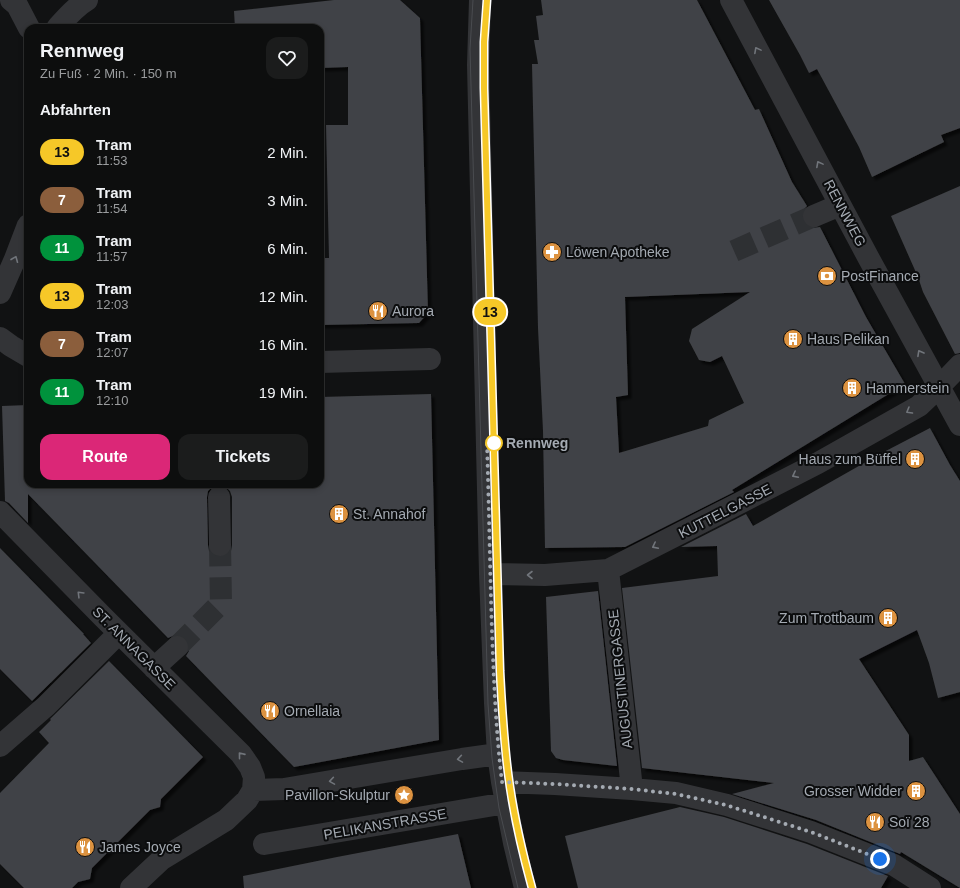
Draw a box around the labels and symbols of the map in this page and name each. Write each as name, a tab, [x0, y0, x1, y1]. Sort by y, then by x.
one-way arrow	[755, 47, 762, 54]
one-way arrow	[816, 161, 823, 169]
street label: RENNWEG	[821, 177, 869, 249]
pharmacy icon: Löwen Apotheke	[541, 241, 563, 263]
place label: Löwen Apotheke	[566, 244, 670, 260]
one-way arrow	[10, 256, 18, 264]
bank icon: PostFinance	[816, 265, 838, 287]
place label: PostFinance	[841, 268, 919, 284]
line badge: 13	[472, 299, 508, 325]
restaurant icon: Aurora	[367, 300, 389, 322]
place label: Aurora	[392, 303, 434, 319]
building icon: Haus Pelikan	[782, 328, 804, 350]
place label: Haus Pelikan	[807, 331, 890, 347]
one-way arrow	[918, 350, 925, 357]
building icon: Hammerstein	[841, 377, 863, 399]
place label: Hammerstein	[866, 380, 949, 396]
one-way arrow	[906, 407, 913, 414]
marker: Rennweg	[485, 434, 503, 452]
place label: Rennweg	[506, 435, 568, 451]
building icon: Haus zum Büffel	[904, 448, 926, 470]
place label: Haus zum Büffel	[799, 451, 901, 467]
one-way arrow	[792, 470, 800, 477]
street label: KUTTELGASSE	[676, 481, 774, 541]
building icon: St. Annahof	[328, 503, 350, 525]
place label: St. Annahof	[353, 506, 426, 522]
one-way arrow	[651, 541, 659, 549]
one-way arrow	[527, 571, 533, 579]
one-way arrow	[77, 591, 85, 599]
street label: ST. ANNAGASSE	[89, 603, 179, 693]
building icon: Zum Trottbaum	[877, 607, 899, 629]
street label: AUGUSTINERGASSE	[605, 609, 635, 749]
place label: Zum Trottbaum	[779, 610, 874, 626]
restaurant icon: Ornellaia	[259, 700, 281, 722]
place label: Ornellaia	[284, 703, 340, 719]
one-way arrow	[239, 752, 246, 760]
one-way arrow	[457, 754, 463, 763]
one-way arrow	[328, 776, 335, 785]
building icon: Grosser Widder	[905, 780, 927, 802]
place label: Grosser Widder	[804, 783, 902, 799]
place icon: Pavillon-Skulptur	[393, 784, 415, 806]
place label: Pavillon-Skulptur	[285, 787, 390, 803]
street label: PELIKANSTRASSE	[322, 805, 448, 843]
restaurant icon: Soï 28	[864, 811, 886, 833]
place label: Soï 28	[889, 814, 930, 830]
restaurant icon: James Joyce	[74, 836, 96, 858]
place label: James Joyce	[99, 839, 181, 855]
your location	[870, 849, 890, 869]

